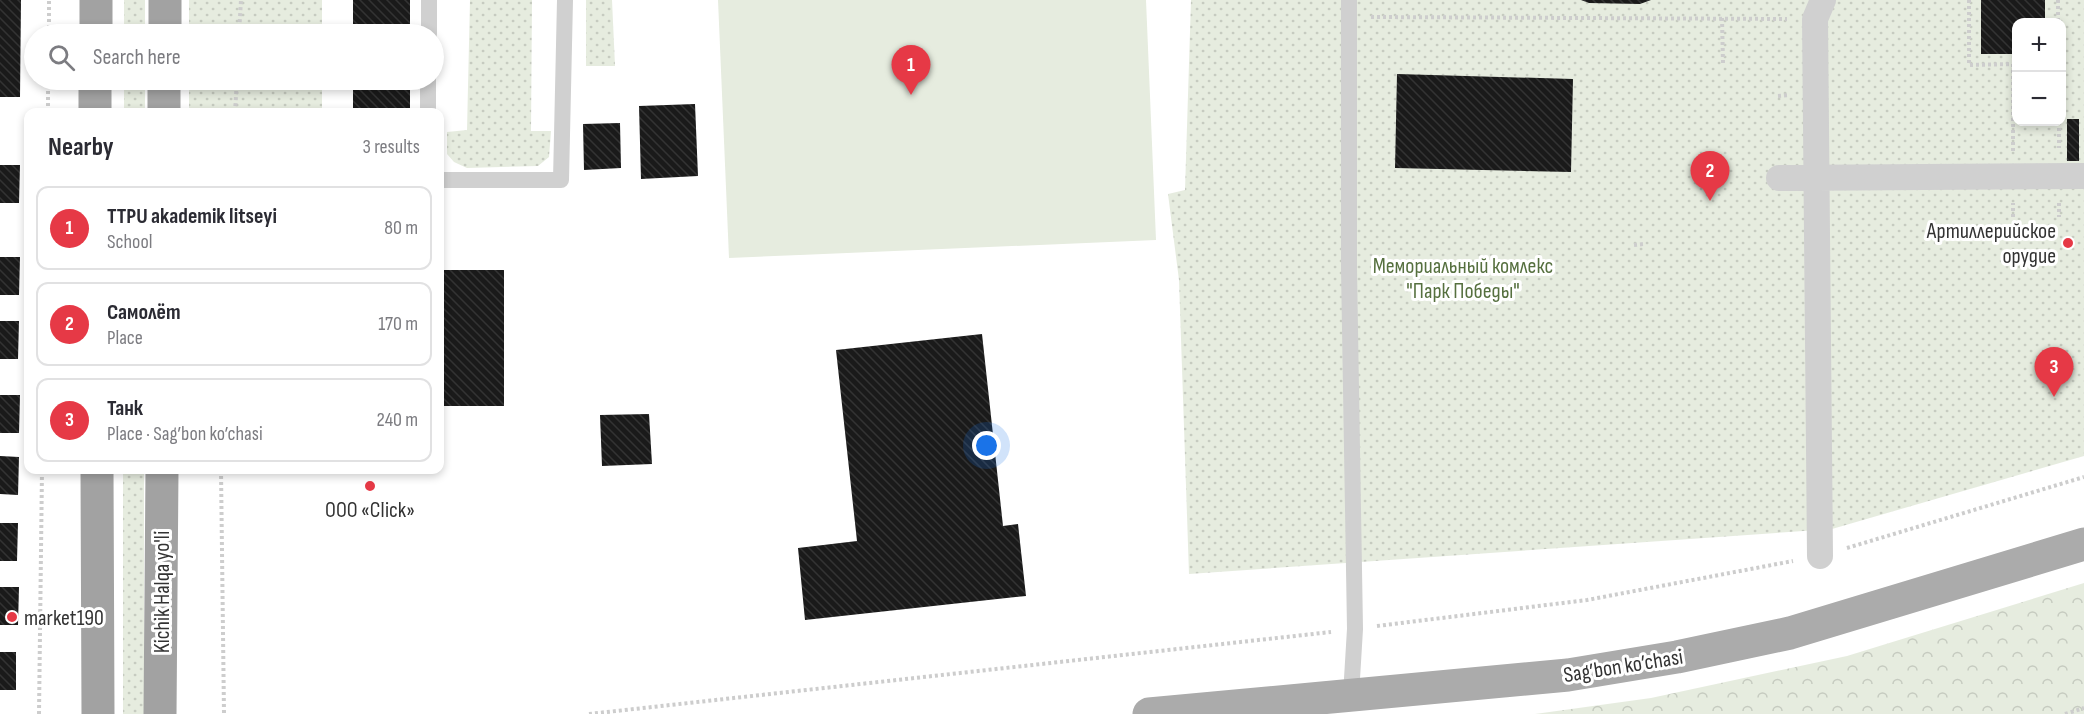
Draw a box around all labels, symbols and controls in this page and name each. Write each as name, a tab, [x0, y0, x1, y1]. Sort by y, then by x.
map controls	[2012, 18, 2066, 126]
button: +	[2012, 18, 2066, 72]
search box	[24, 24, 444, 90]
icon: search	[45, 41, 78, 74]
text: Search here	[93, 44, 180, 71]
pin: 1	[892, 46, 930, 95]
button: −	[2012, 72, 2066, 126]
text: Nearby	[48, 132, 114, 163]
text: 3 results	[363, 135, 420, 159]
pin: 2	[1690, 152, 1730, 201]
text: TTPU akademik litseyi	[107, 203, 277, 230]
text: 1	[66, 216, 73, 240]
text: 80 m	[384, 216, 418, 240]
place label: Артиллерийское орудие	[1926, 218, 2056, 270]
text: School	[107, 230, 152, 254]
marker: Артиллерийское орудие	[2061, 236, 2075, 250]
park label: Мемориальный комлекс "Парк Победы"	[1373, 253, 1553, 305]
text: Самолёт	[107, 299, 181, 326]
text: 2	[65, 312, 74, 336]
text: 170 m	[378, 312, 418, 336]
text: Place	[107, 326, 143, 350]
pin: 3	[2034, 348, 2074, 397]
text: Танк	[107, 395, 143, 422]
text: 3	[65, 408, 74, 432]
text: 240 m	[377, 408, 418, 432]
text: Place · Sag’bon ko’chasi	[107, 422, 263, 446]
your location	[972, 431, 1001, 460]
marker: OOO «Click»	[363, 479, 377, 493]
place label: OOO «Click»	[325, 497, 415, 524]
street label: Kichik Halqa yo'li	[149, 531, 176, 653]
place label: market190	[24, 605, 104, 632]
marker: market190	[5, 610, 19, 624]
street label: Sag’bon ko’chasi	[1562, 644, 1685, 689]

